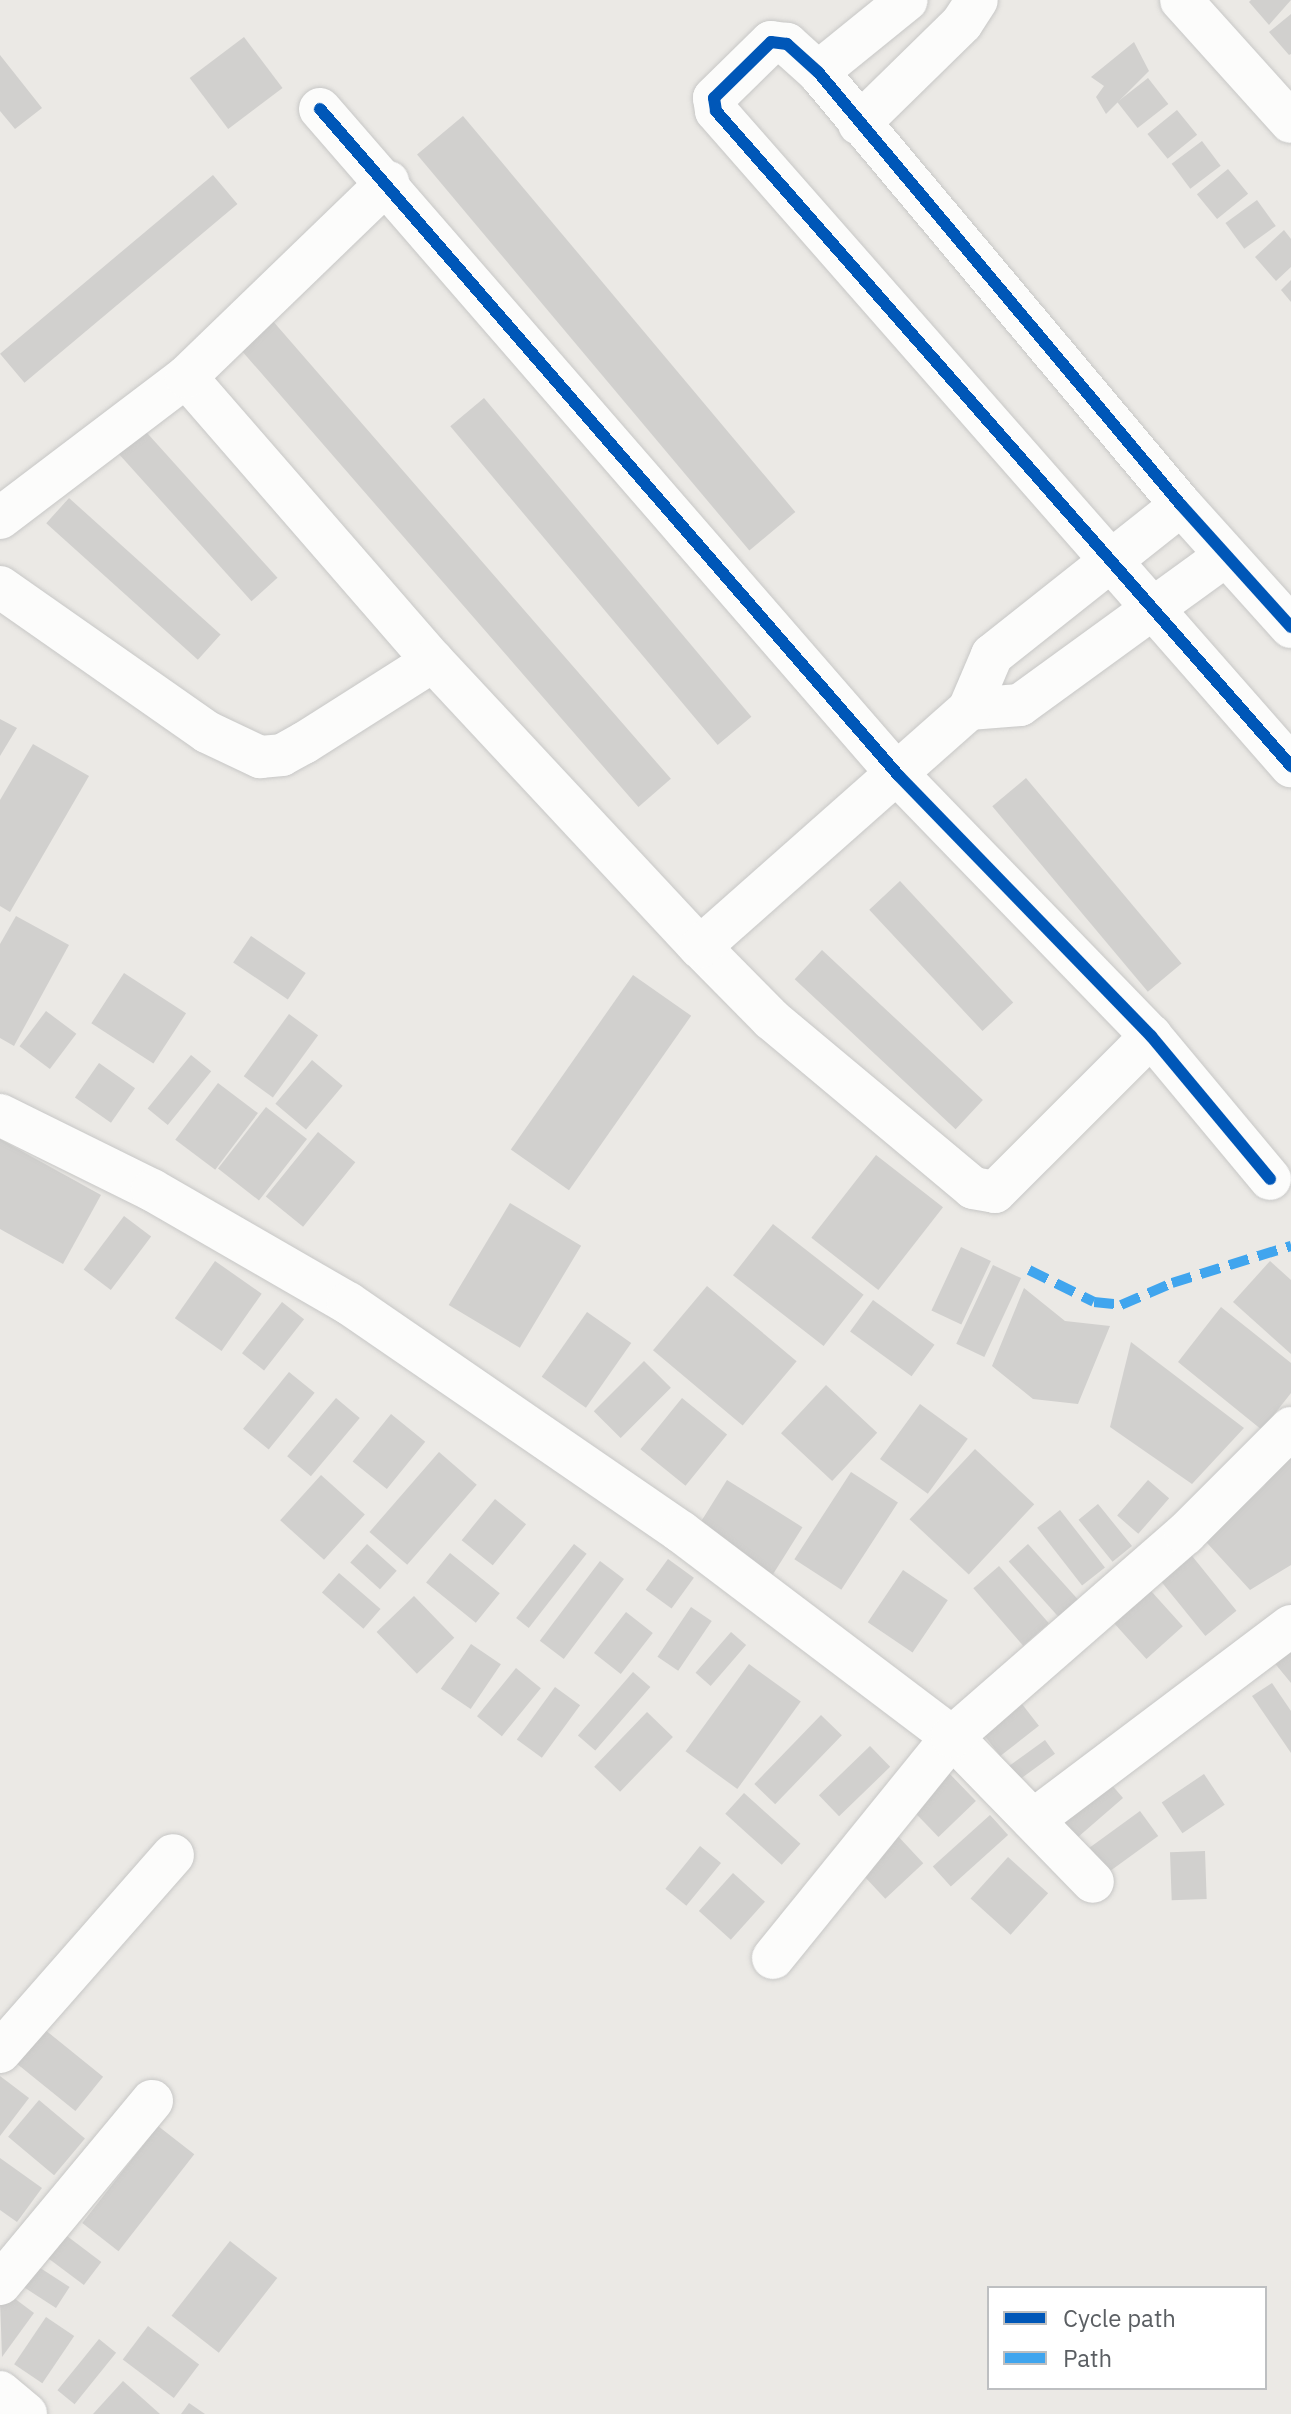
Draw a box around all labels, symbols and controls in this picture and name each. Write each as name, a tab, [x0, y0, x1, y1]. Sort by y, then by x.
legend	[987, 2286, 1267, 2390]
text: Cycle path	[1063, 2302, 1176, 2334]
text: Path	[1063, 2342, 1112, 2374]

